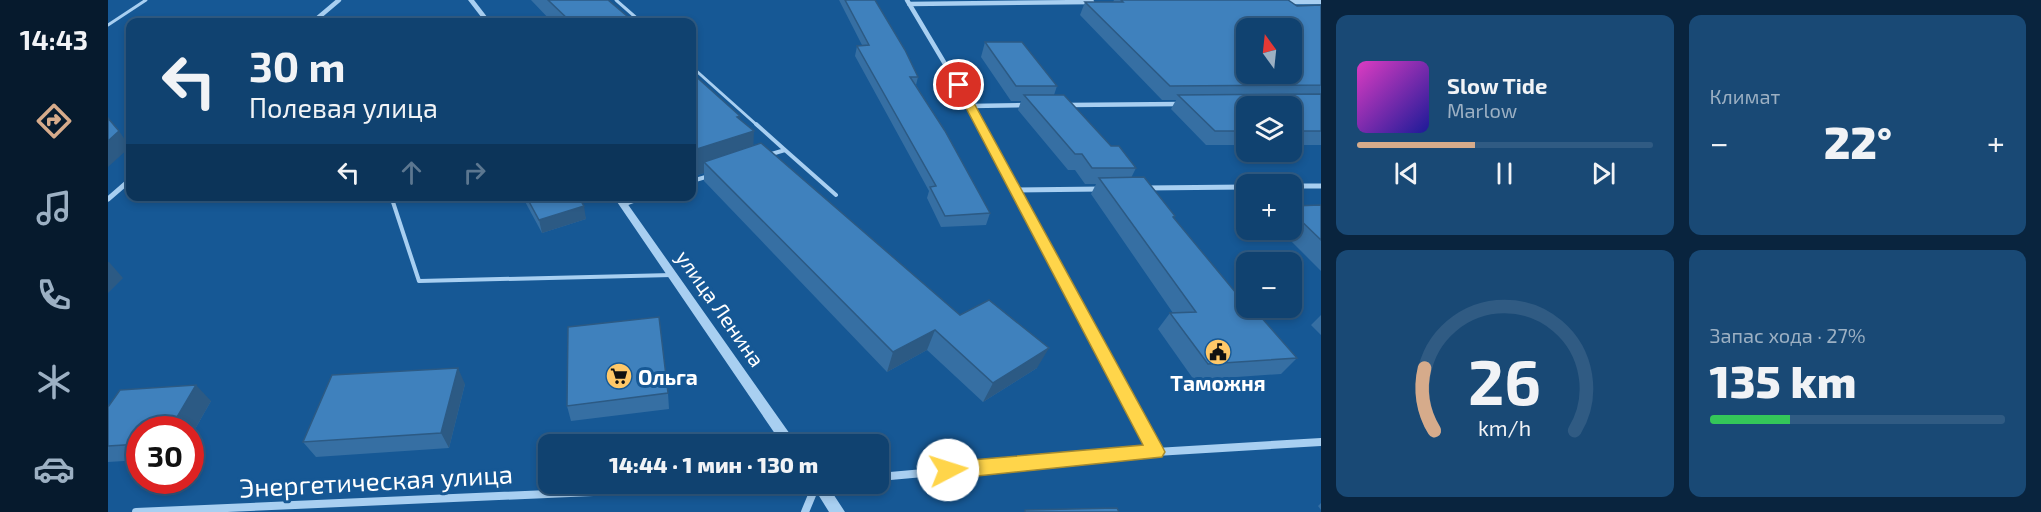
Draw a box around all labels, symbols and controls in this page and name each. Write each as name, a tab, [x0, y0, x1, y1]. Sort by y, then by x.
north arrow	[1236, 18, 1302, 84]
map controls	[1236, 18, 1302, 318]
text: 14:43	[20, 23, 88, 55]
text: 30 m	[249, 40, 345, 90]
icon: left	[150, 42, 228, 120]
pin	[933, 59, 984, 110]
icon: arrive	[942, 68, 975, 101]
text: Slow Tide	[1447, 72, 1547, 98]
text: Климат	[1710, 84, 1780, 108]
text: Полевая улица	[249, 91, 438, 123]
button: layers	[1236, 96, 1302, 162]
text: Marlow	[1447, 98, 1517, 122]
icon: directions	[33, 100, 75, 142]
text: 22°	[1824, 114, 1892, 168]
text: −	[1710, 122, 1729, 162]
text: +	[1987, 122, 2005, 162]
icon: left	[332, 156, 365, 189]
icon: ahead	[395, 156, 428, 189]
icon: right	[458, 156, 491, 189]
icon: previous	[1390, 157, 1423, 190]
icon: pause	[1488, 157, 1521, 190]
icon: next	[1587, 157, 1620, 190]
button: +	[1236, 174, 1302, 240]
icon: music	[33, 187, 75, 229]
street label: улица Ленина	[671, 245, 770, 372]
button: −	[1236, 252, 1302, 318]
icon: phone	[33, 274, 75, 316]
text: Запас хода · 27%	[1710, 323, 1866, 347]
public building icon: Таможня	[1203, 337, 1233, 367]
text: 26	[1468, 343, 1541, 418]
text: 135 km	[1710, 353, 1857, 407]
icon: climate	[33, 361, 75, 403]
supermarket icon: Ольга	[604, 361, 634, 391]
place label: Ольга	[638, 364, 698, 389]
place label: Таможня	[1170, 370, 1266, 395]
text: km/h	[1478, 415, 1531, 440]
speed limit sign: 30	[126, 416, 204, 494]
position arrow	[916, 438, 980, 502]
icon: car	[33, 448, 75, 490]
text: 14:44 · 1 мин · 130 m	[609, 451, 818, 477]
street label: Энергетическая улица	[238, 457, 514, 504]

